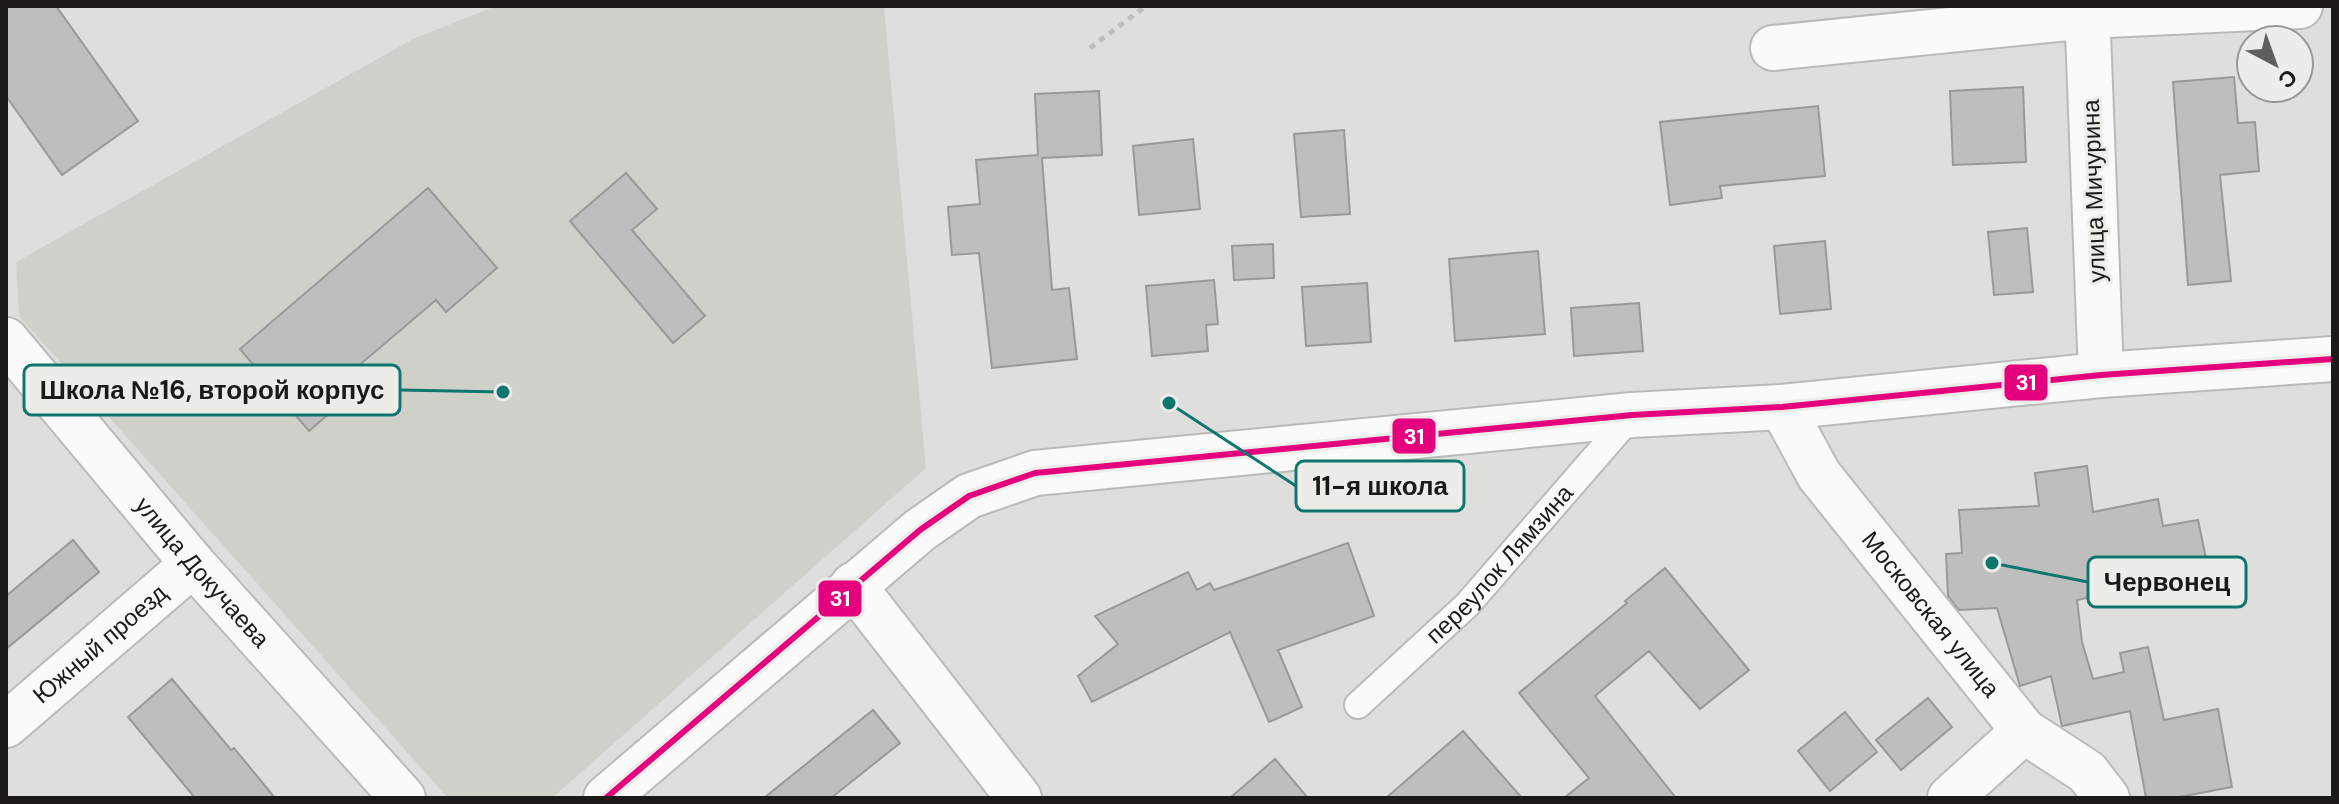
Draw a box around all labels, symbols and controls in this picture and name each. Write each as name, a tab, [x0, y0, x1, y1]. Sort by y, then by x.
north arrow	[2235, 24, 2315, 104]
text: С	[2272, 63, 2303, 95]
street label: улица Мичурина	[2075, 98, 2112, 283]
line badge: 31	[2003, 363, 2049, 402]
callout: Школа №16, второй корпус	[24, 365, 400, 415]
text: 31	[2015, 368, 2037, 397]
text: Школа №16, второй корпус	[40, 373, 384, 407]
line badge: 31	[1391, 417, 1437, 455]
text: 31	[1403, 422, 1425, 451]
callout: 11-я школа	[1296, 461, 1464, 511]
text: 11-я школа	[1312, 469, 1448, 503]
street label: переулок Лямзина	[1419, 477, 1580, 650]
street label: улица Докучаева	[128, 490, 277, 654]
street label: Московская улица	[1855, 525, 2007, 704]
callout: Червонец	[2088, 557, 2246, 607]
text: Червонец	[2104, 565, 2230, 599]
street label: Южный проезд	[26, 577, 173, 710]
line badge: 31	[817, 579, 863, 618]
text: 31	[829, 584, 851, 613]

